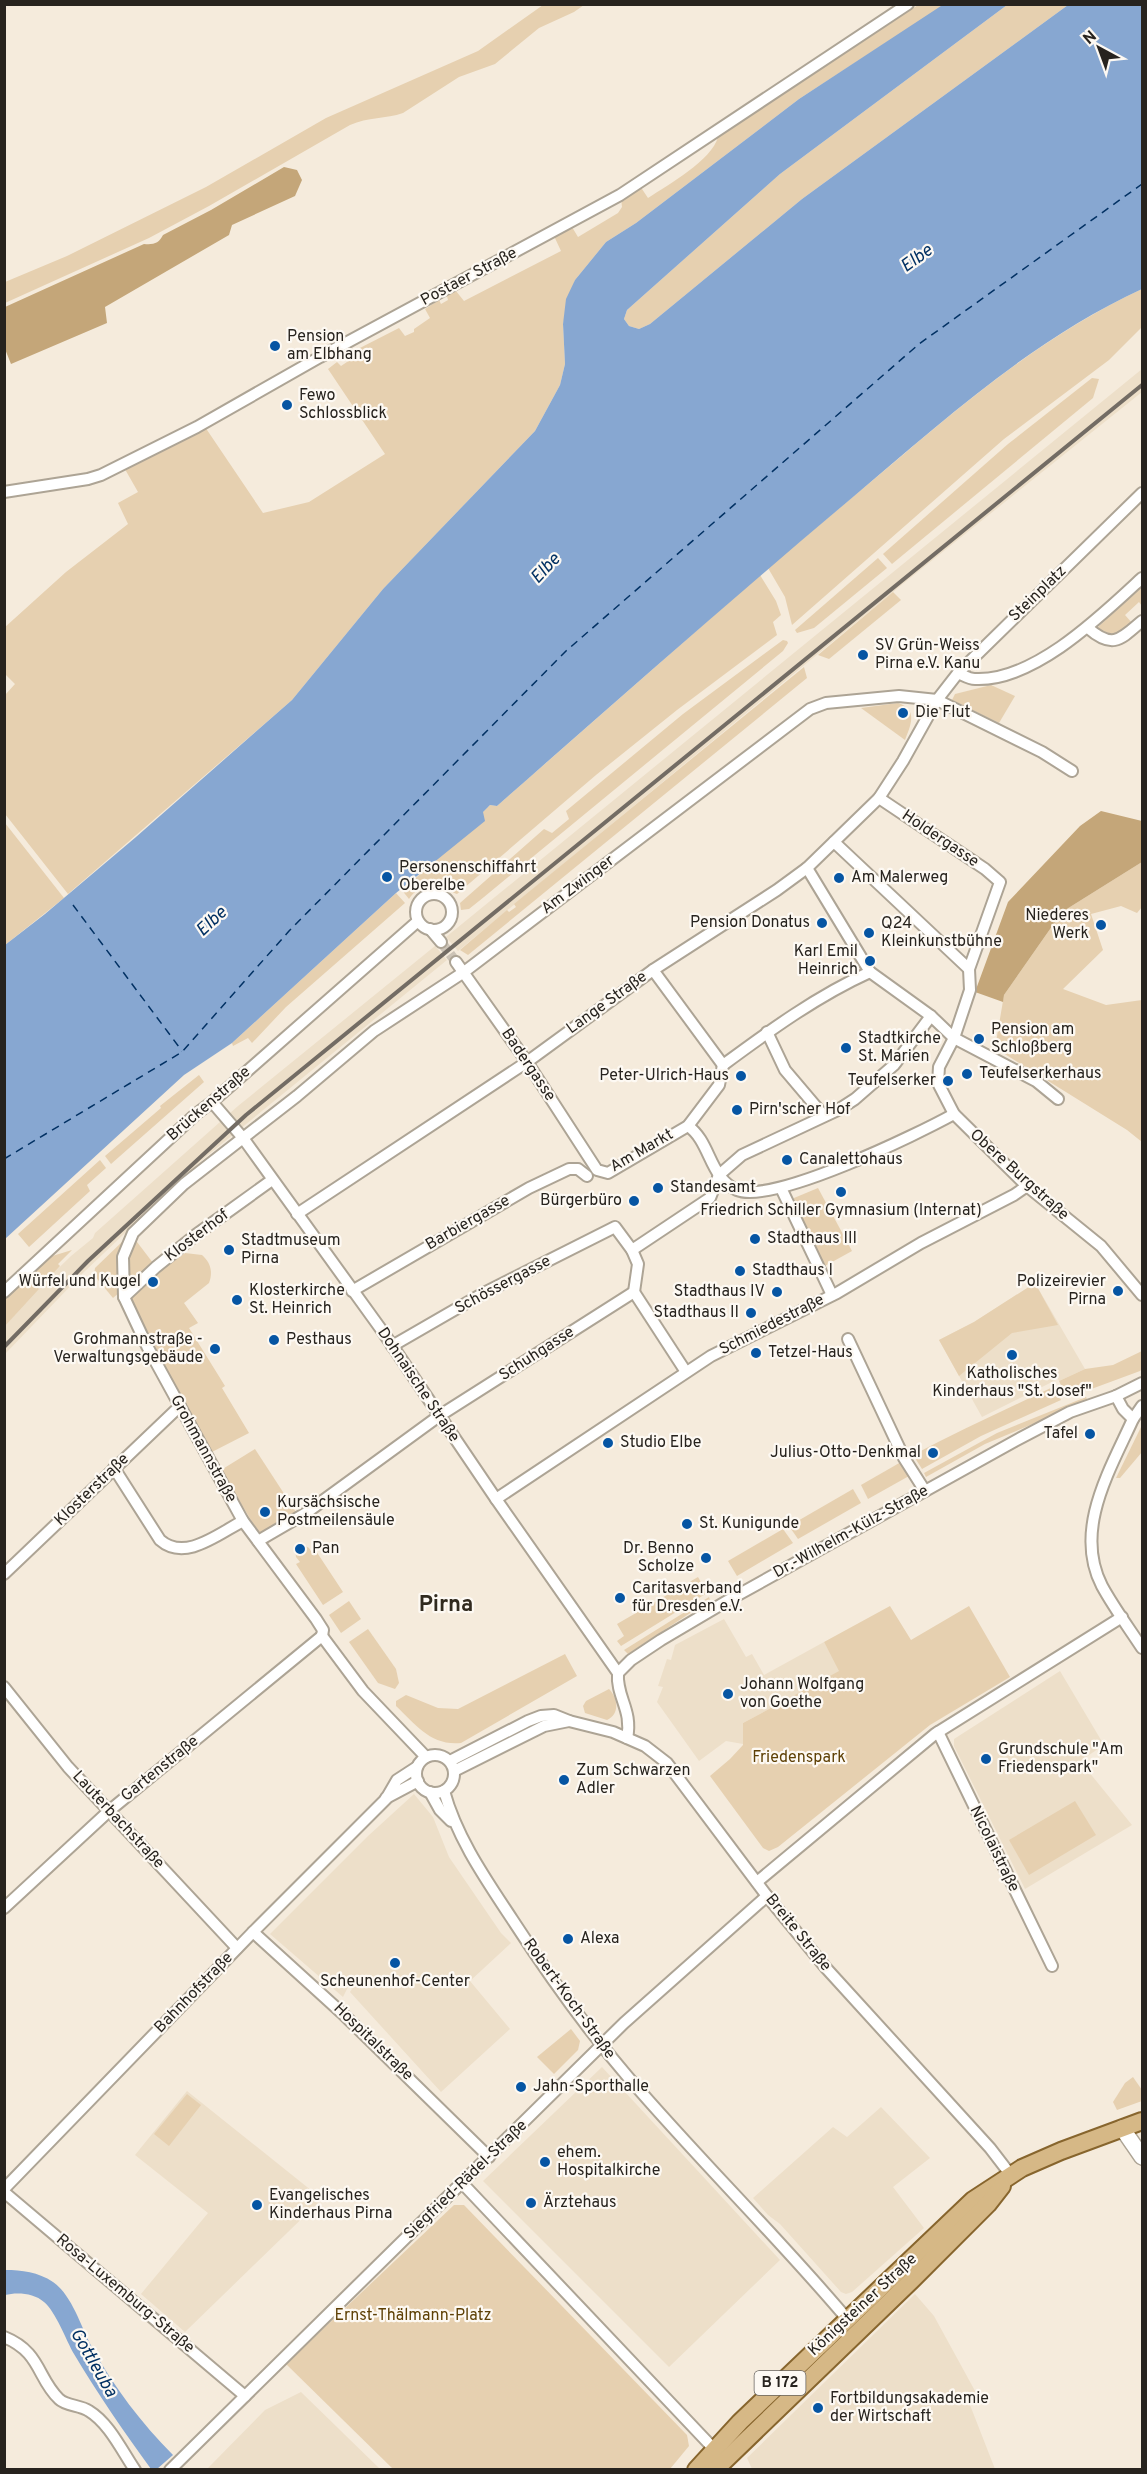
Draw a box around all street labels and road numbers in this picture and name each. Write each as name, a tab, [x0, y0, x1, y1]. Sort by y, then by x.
street label: Postaer Straße	[417, 243, 521, 311]
street label: Steinplatz	[1005, 562, 1071, 626]
street label: Holdergasse	[898, 806, 982, 872]
street label: Am Zwinger	[537, 851, 619, 919]
street label: Lange Straße	[563, 967, 651, 1039]
street label: Badergasse	[496, 1025, 560, 1105]
street label: Brückenstraße	[163, 1062, 255, 1146]
street label: Am Markt	[607, 1125, 677, 1177]
street label: Obere Burgstraße	[965, 1125, 1073, 1225]
street label: Barbiergasse	[422, 1191, 514, 1255]
street label: Klosterhof	[161, 1205, 234, 1267]
street label: Schössergasse	[452, 1251, 554, 1319]
street label: Schmiedestraße	[716, 1290, 828, 1360]
street label: Schuhgasse	[496, 1322, 578, 1386]
street label: Dohnaische Straße	[372, 1324, 464, 1446]
street label: Grohmannstraße	[165, 1392, 241, 1506]
street label: Klosterstraße	[50, 1449, 134, 1531]
street label: Dr.-Wilhelm-Külz-Straße	[770, 1481, 932, 1583]
street label: Gartenstraße	[117, 1732, 203, 1806]
street label: Lauterbachstraße	[68, 1767, 168, 1873]
street label: Nicolaistraße	[964, 1803, 1024, 1895]
street label: Breite Straße	[761, 1890, 835, 1976]
street label: Robert-Koch-Straße	[518, 1935, 620, 2063]
street label: Bahnhofstraße	[150, 1948, 238, 2038]
street label: Hospitalstraße	[329, 1999, 417, 2085]
street label: Siegfried-Rädel-Straße	[400, 2116, 532, 2244]
street label: Rosa-Luxemburg-Straße	[52, 2230, 198, 2358]
street label: Königsteiner Straße	[804, 2249, 922, 2361]
road number: B 172	[754, 2371, 806, 2395]

